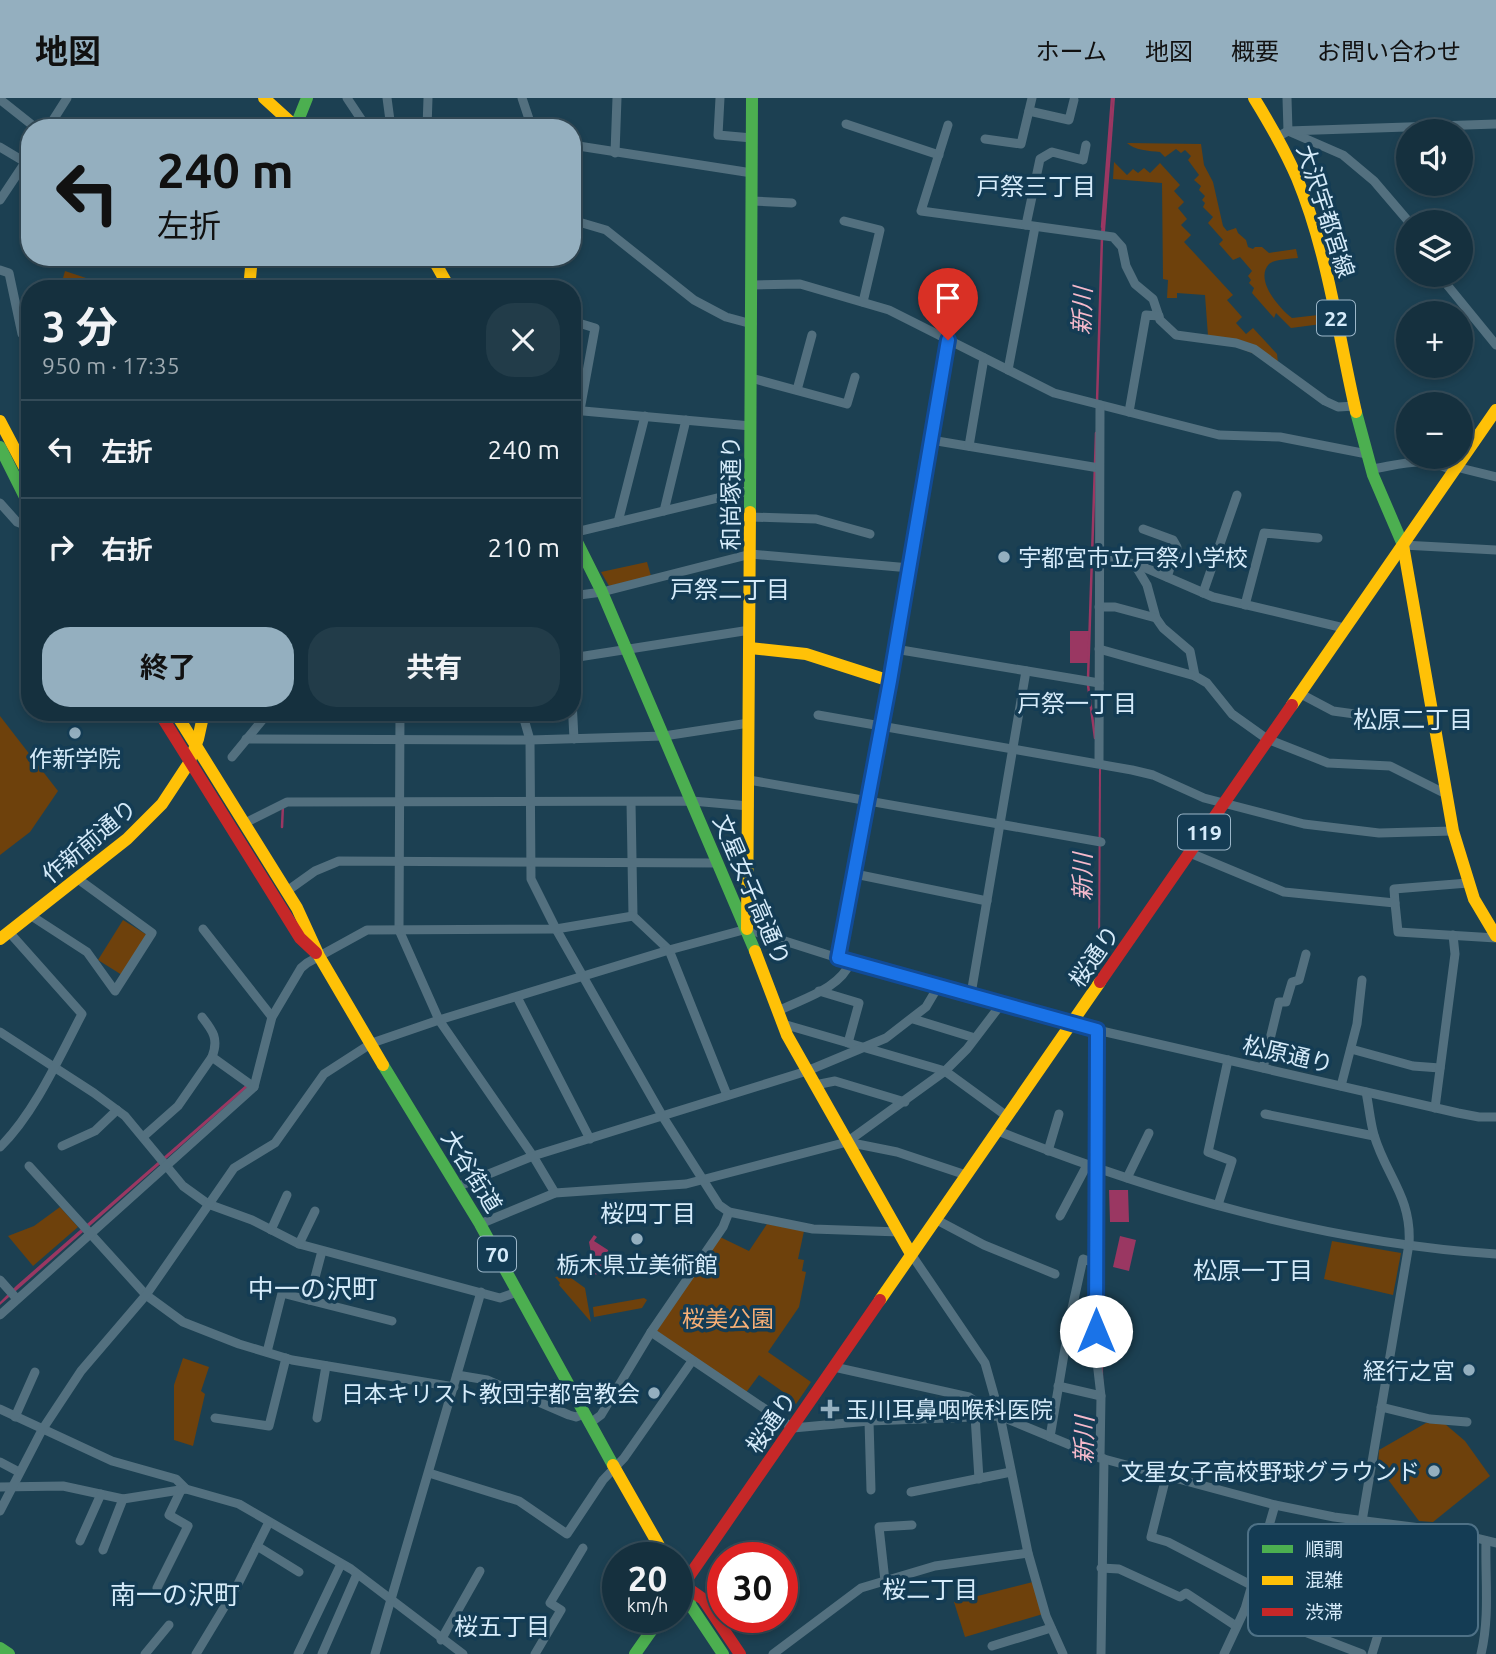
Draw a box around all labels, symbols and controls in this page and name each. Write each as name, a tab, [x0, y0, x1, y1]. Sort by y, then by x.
text: 地図	[35, 32, 101, 69]
text: ホーム	[1036, 38, 1107, 65]
text: 地図	[1145, 38, 1193, 65]
text: 概要	[1231, 38, 1279, 65]
text: お問い合わせ	[1317, 38, 1461, 65]
map controls	[1396, 119, 1473, 469]
button: sound	[1396, 119, 1473, 196]
text: 240 m	[157, 142, 294, 197]
street label: 大沢宇都宮線	[1293, 142, 1359, 280]
icon: left	[42, 147, 133, 238]
district label: 戸祭三丁目	[976, 173, 1096, 200]
text: 左折	[157, 207, 221, 243]
button: layers	[1396, 210, 1473, 287]
pin	[918, 268, 978, 340]
icon: arrive	[929, 279, 967, 317]
water label: 新川	[1068, 284, 1096, 335]
road number: 22	[1317, 300, 1355, 336]
button: +	[1396, 301, 1473, 378]
text: 3 分	[42, 303, 118, 350]
button: close	[486, 303, 560, 377]
text: 950 m · 17:35	[42, 353, 180, 378]
button: −	[1396, 392, 1473, 469]
icon: left	[42, 430, 80, 468]
text: 240 m	[488, 435, 560, 464]
street label: 和尚塚通り	[718, 436, 743, 551]
text: 左折	[101, 437, 153, 466]
icon: right	[42, 528, 80, 566]
text: 210 m	[488, 533, 560, 562]
text: 右折	[101, 535, 153, 564]
place label: 宇都宮市立戸祭小学校	[1018, 545, 1248, 570]
marker: 宇都宮市立戸祭小学校	[996, 549, 1012, 565]
district label: 戸祭二丁目	[670, 576, 790, 603]
button: 終了	[42, 627, 294, 707]
button: 共有	[308, 627, 560, 707]
district label: 戸祭一丁目	[1017, 690, 1137, 717]
district label: 松原二丁目	[1353, 706, 1473, 733]
marker: 作新学院	[67, 725, 83, 741]
place label: 作新学院	[29, 746, 121, 771]
street label: 作新前通り	[37, 794, 141, 888]
street label: 文星女子高通り	[709, 811, 795, 969]
road number: 119	[1178, 814, 1230, 850]
water label: 新川	[1069, 850, 1096, 901]
street label: 桜通り	[1064, 921, 1124, 991]
street label: 松原通り	[1240, 1031, 1336, 1077]
street label: 大谷街道	[437, 1125, 507, 1217]
district label: 桜四丁目	[600, 1200, 696, 1227]
marker: 栃木県立美術館	[629, 1231, 645, 1247]
road number: 70	[478, 1236, 516, 1272]
place label: 栃木県立美術館	[557, 1252, 718, 1277]
district label: 松原一丁目	[1193, 1257, 1313, 1284]
district label: 中一の沢町	[248, 1274, 378, 1303]
position arrow	[1059, 1294, 1133, 1368]
park label: 桜美公園	[682, 1306, 774, 1331]
place label: 経行之宮	[1363, 1358, 1455, 1383]
marker: 経行之宮	[1461, 1362, 1477, 1378]
place label: 日本キリスト教団宇都宮教会	[341, 1381, 640, 1406]
marker: 日本キリスト教団宇都宮教会	[646, 1385, 662, 1401]
street label: 桜通り	[741, 1387, 801, 1457]
place label: 玉川耳鼻咽喉科医院	[846, 1397, 1053, 1422]
marker: 玉川耳鼻咽喉科医院	[820, 1399, 840, 1419]
water label: 新川	[1070, 1413, 1098, 1464]
place label: 文星女子高校野球グラウンド	[1121, 1459, 1420, 1484]
marker: 文星女子高校野球グラウンド	[1426, 1463, 1442, 1479]
legend	[1248, 1524, 1478, 1636]
text: 順調	[1305, 1538, 1343, 1560]
speed limit sign: 30	[707, 1542, 798, 1633]
text: 20	[628, 1558, 667, 1598]
text: 混雑	[1305, 1569, 1343, 1591]
district label: 桜二丁目	[882, 1576, 978, 1603]
district label: 南一の沢町	[110, 1580, 240, 1609]
text: km/h	[627, 1595, 668, 1615]
text: 渋滞	[1305, 1601, 1343, 1623]
district label: 桜五丁目	[454, 1613, 550, 1640]

